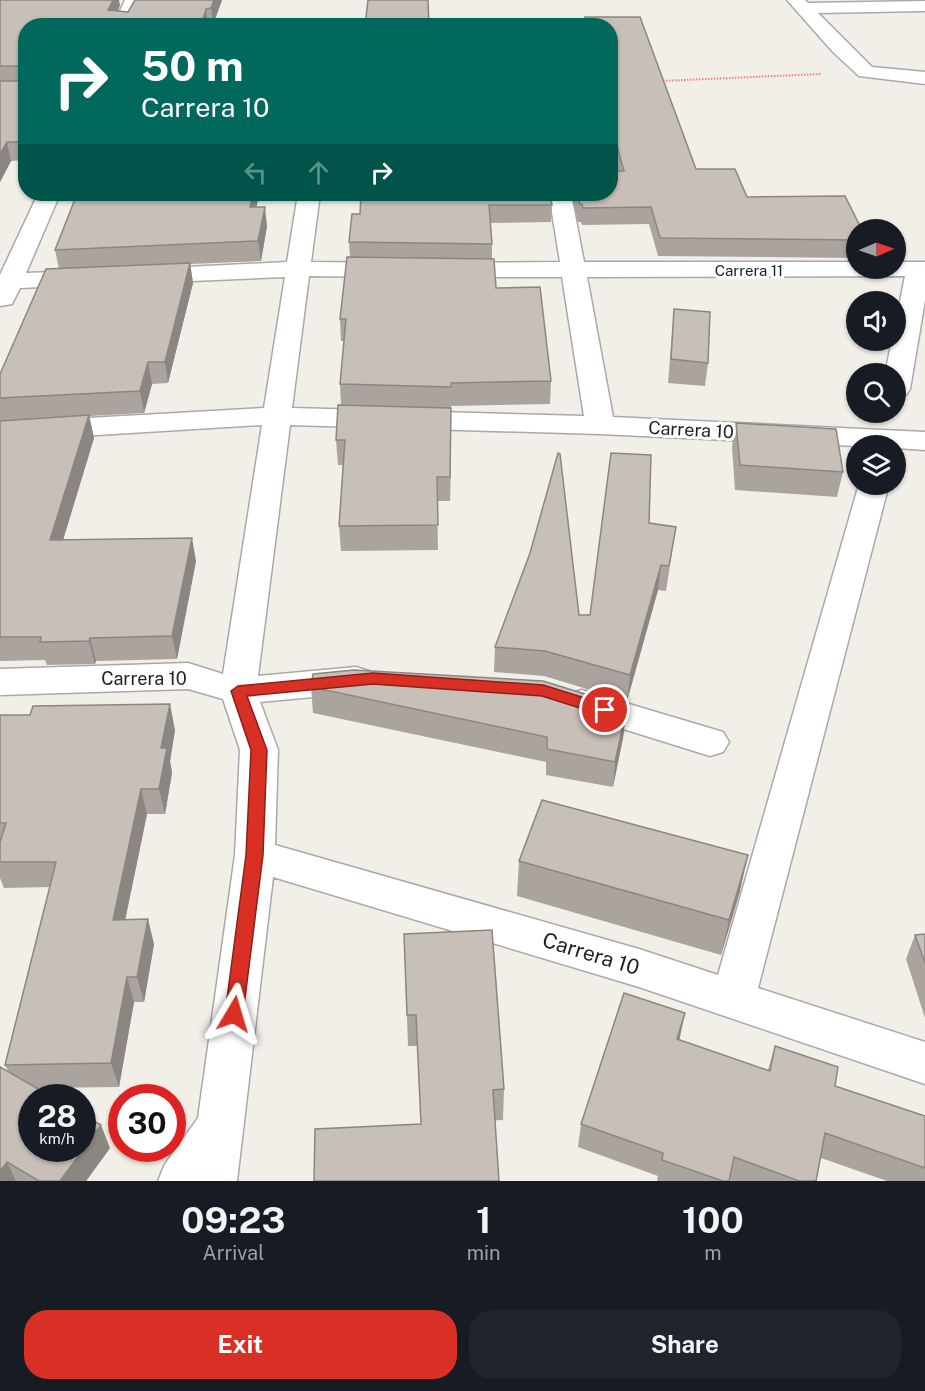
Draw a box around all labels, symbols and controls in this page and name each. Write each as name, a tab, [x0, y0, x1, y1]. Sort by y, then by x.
text: 50 m	[141, 41, 244, 90]
icon: right	[42, 42, 120, 120]
text: Carrera 10	[141, 91, 270, 123]
icon: left	[239, 156, 272, 189]
icon: ahead	[302, 156, 335, 189]
icon: right	[365, 156, 398, 189]
north arrow	[846, 219, 906, 279]
map controls	[846, 219, 906, 495]
street label: Carrera 11	[715, 262, 783, 279]
button: sound	[846, 291, 906, 351]
button: search	[846, 363, 906, 423]
street label: Carrera 10	[648, 417, 734, 442]
button: layers	[846, 435, 906, 495]
street label: Carrera 10	[101, 668, 187, 689]
pin	[579, 684, 630, 735]
icon: arrive	[588, 693, 621, 726]
street label: Carrera 10	[540, 927, 643, 980]
position arrow	[202, 982, 266, 1046]
speed limit sign: 30	[108, 1084, 186, 1162]
text: 28	[37, 1098, 77, 1134]
text: km/h	[39, 1130, 75, 1147]
text: 09:23	[181, 1199, 285, 1241]
text: 1	[476, 1199, 491, 1241]
text: 100	[682, 1199, 744, 1241]
text: Arrival	[202, 1241, 264, 1265]
text: min	[467, 1241, 501, 1265]
text: m	[704, 1241, 721, 1265]
button: Exit	[24, 1310, 457, 1379]
button: Share	[469, 1310, 901, 1379]

